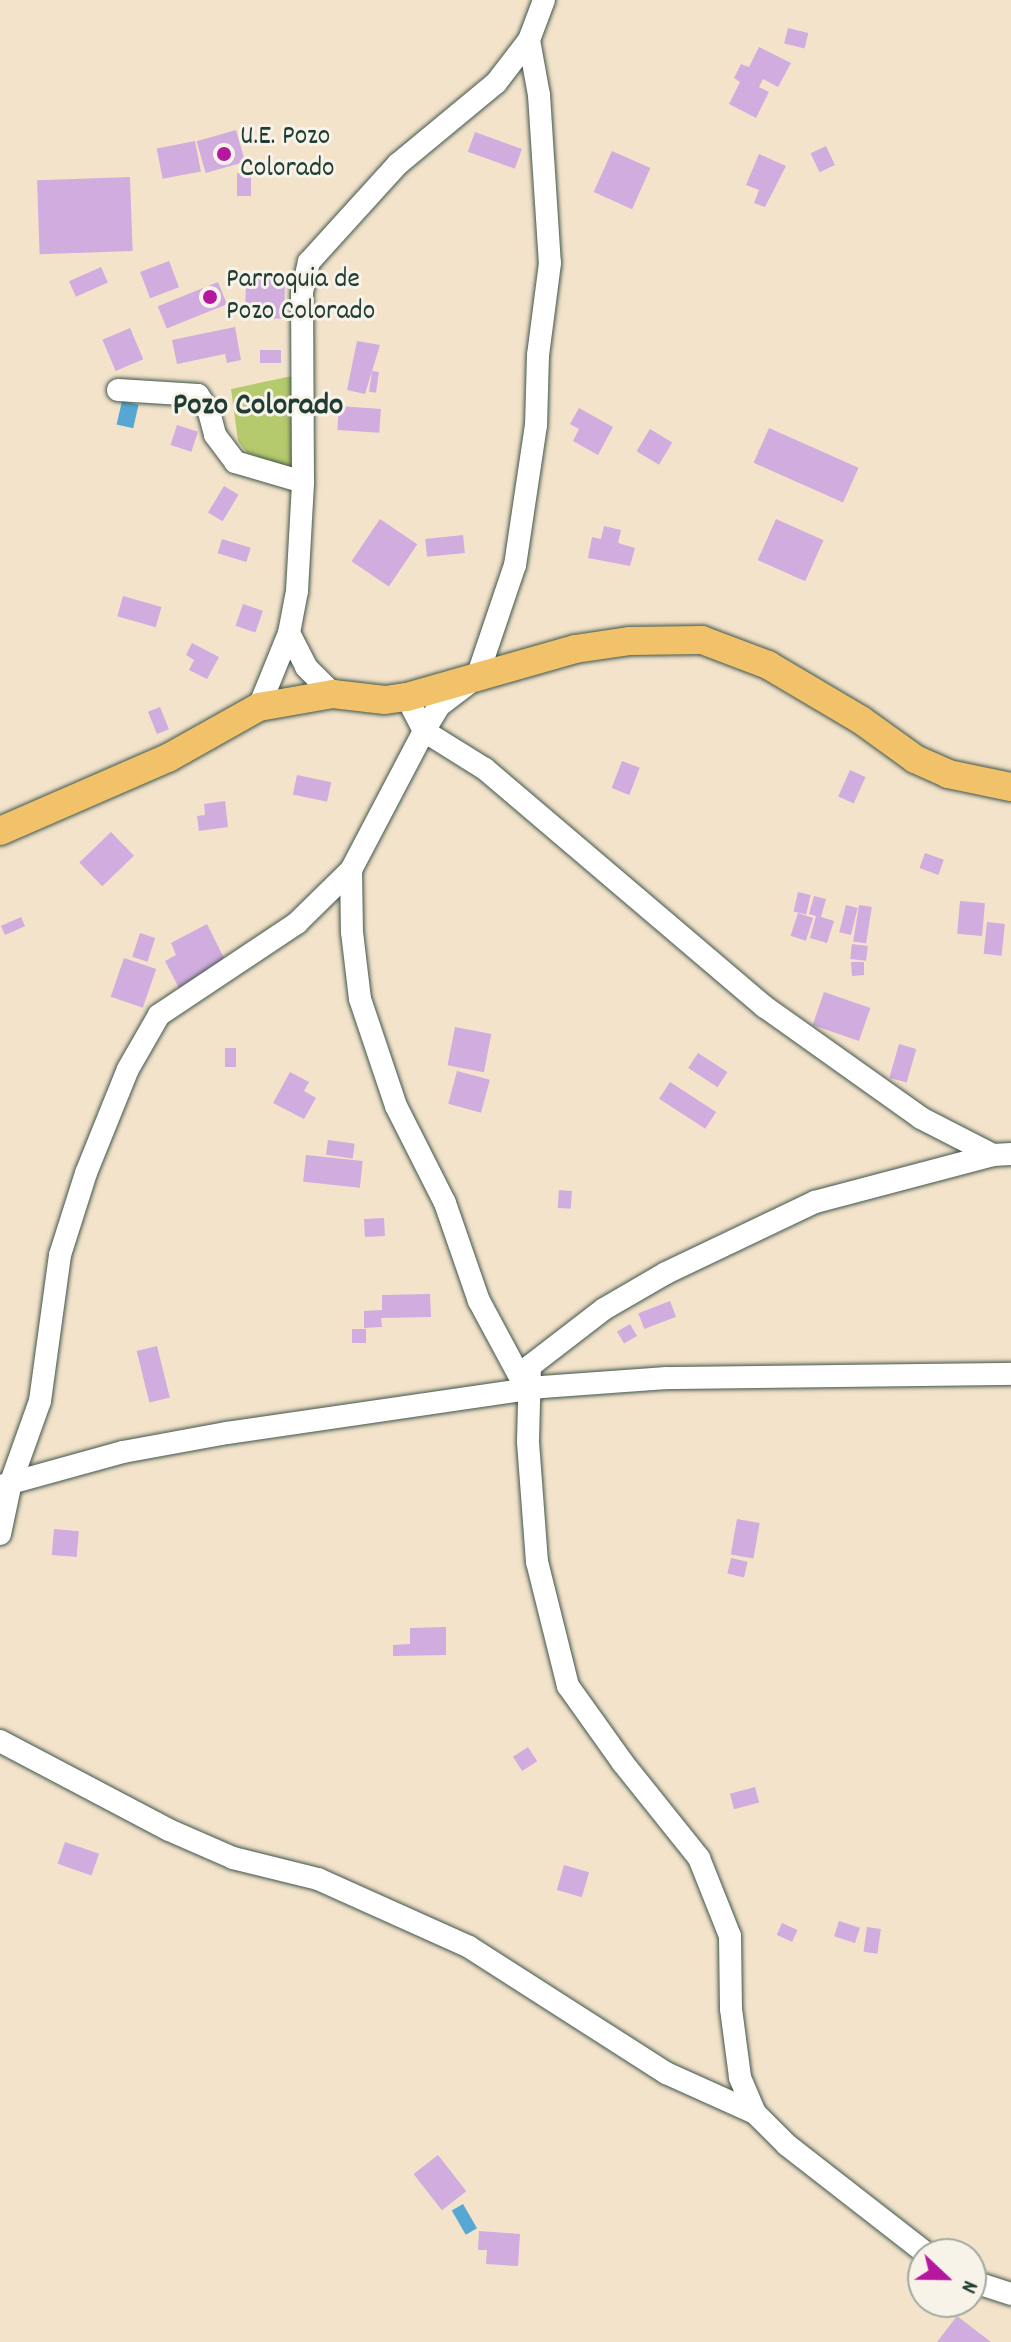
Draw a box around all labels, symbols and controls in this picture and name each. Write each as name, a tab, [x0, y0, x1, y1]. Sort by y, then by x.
place label: U.E. Pozo Colorado	[240, 121, 335, 187]
marker: U.E. Pozo Colorado	[215, 145, 233, 163]
place label: Parroquia de Pozo Colorado	[226, 264, 375, 330]
marker: Parroquia de Pozo Colorado	[201, 288, 219, 306]
district label: Pozo Colorado	[173, 388, 343, 426]
north arrow	[907, 2238, 987, 2318]
text: N	[951, 2276, 984, 2297]

